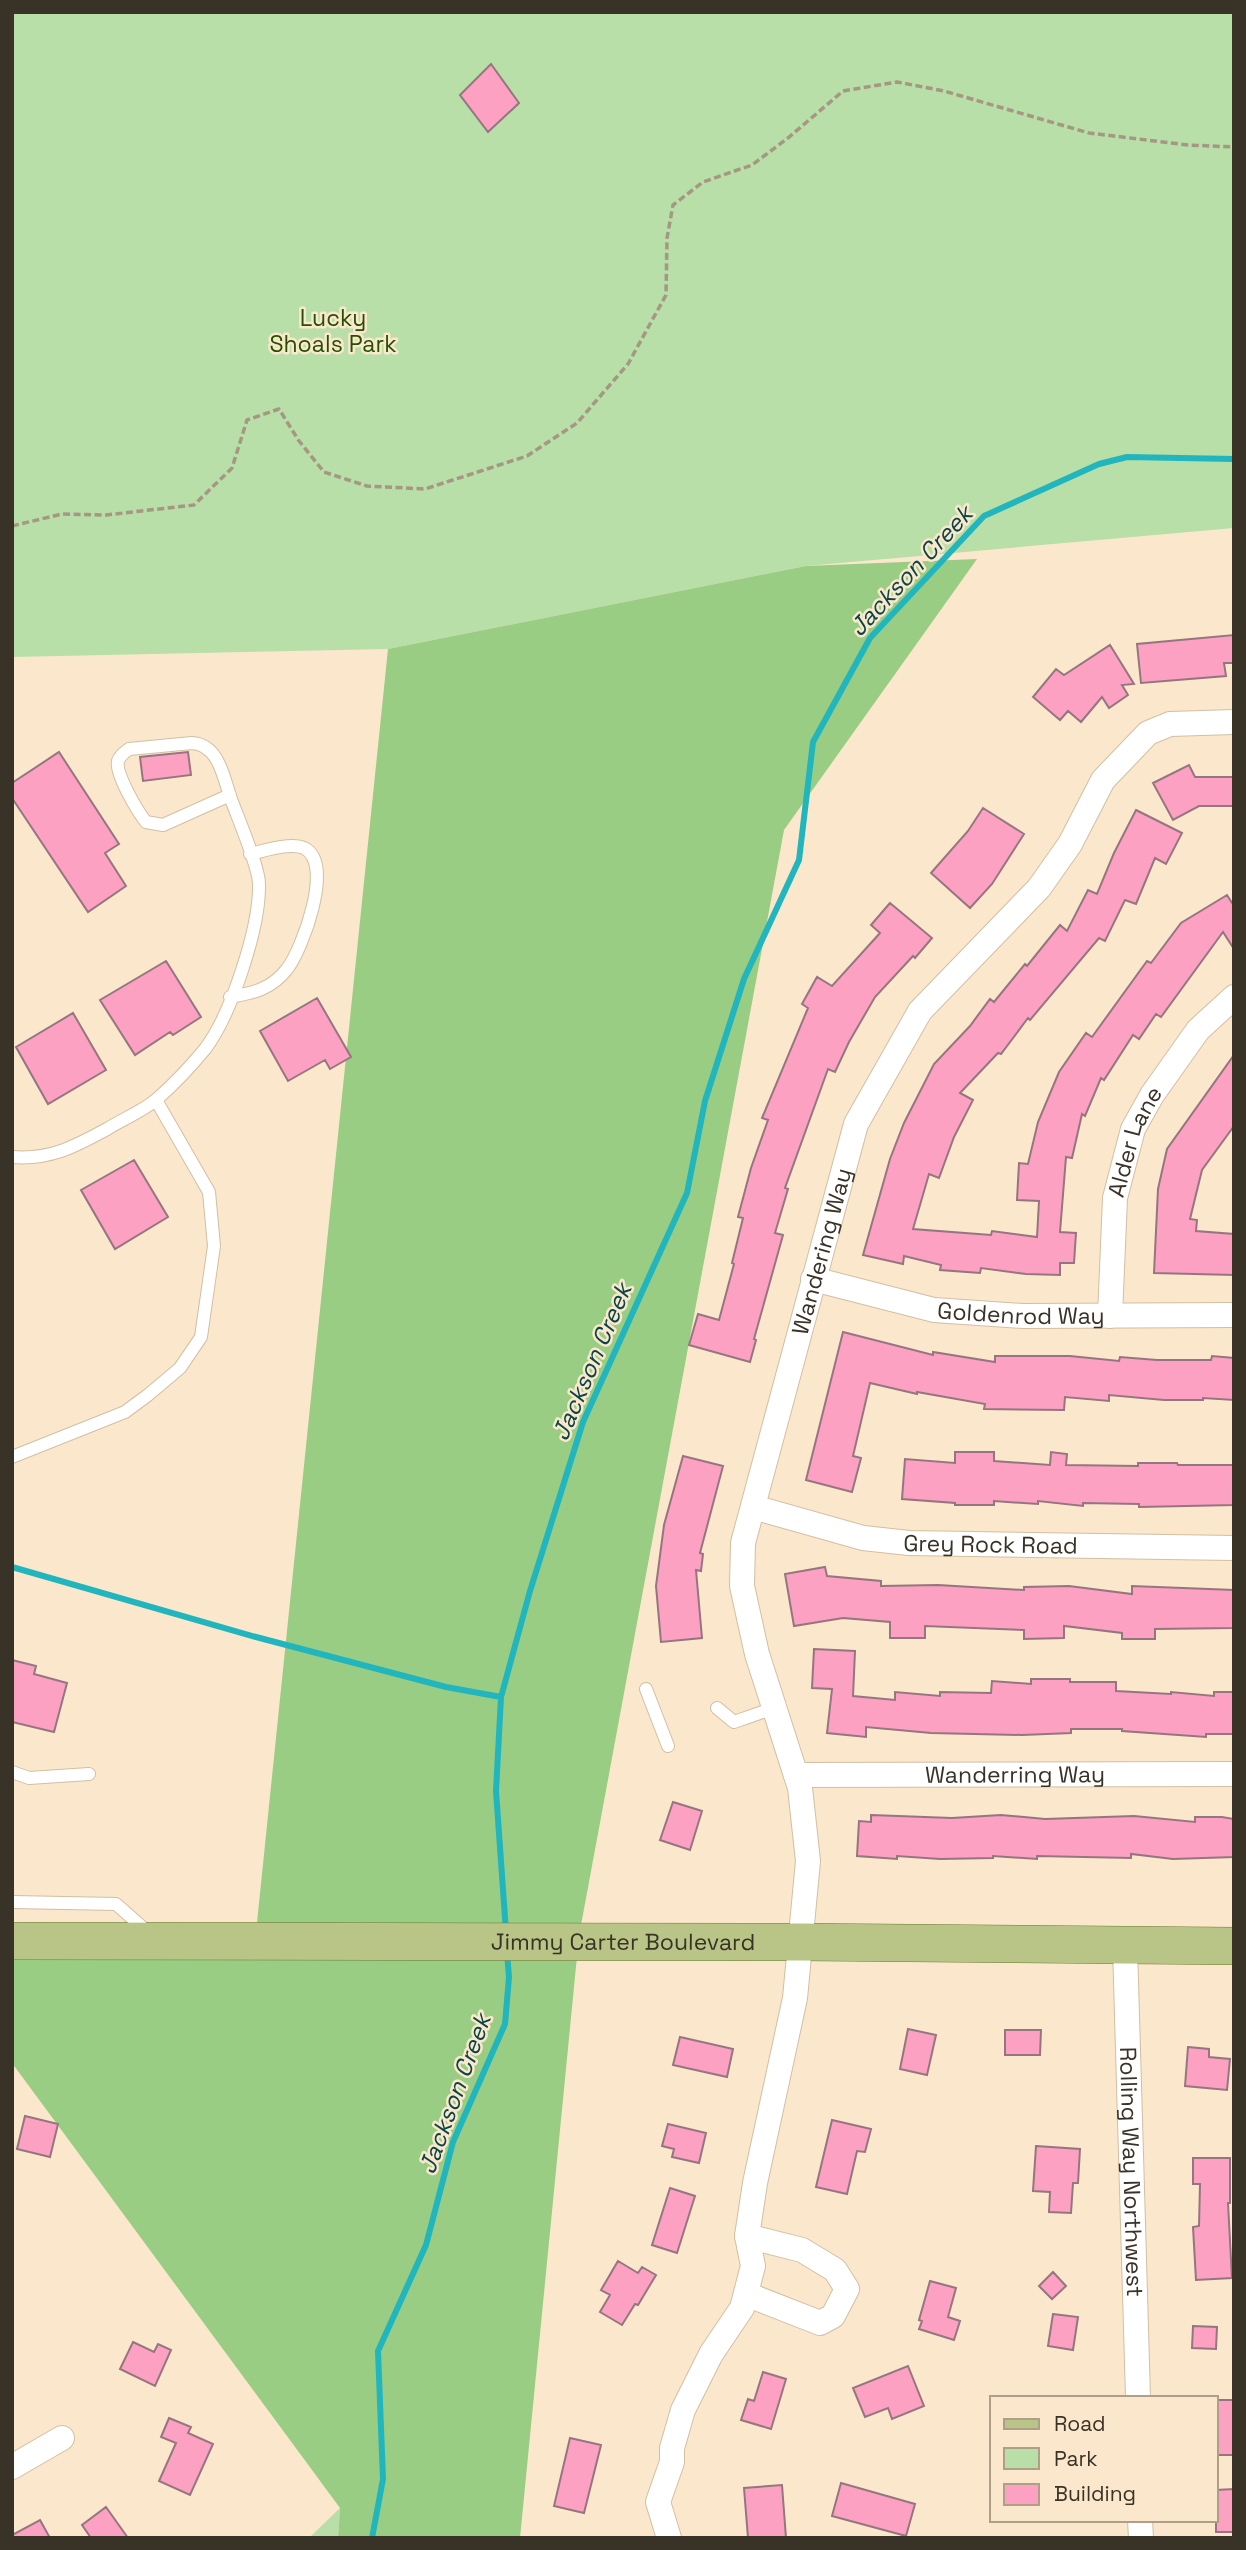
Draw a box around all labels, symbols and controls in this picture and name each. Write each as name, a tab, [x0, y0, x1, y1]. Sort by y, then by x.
park label: Lucky Shoals Park	[269, 303, 397, 359]
water label: Jackson Creek	[842, 496, 981, 643]
street label: Alder Lane	[1101, 1080, 1169, 1200]
street label: Wandering Way	[785, 1165, 858, 1338]
water label: Jackson Creek	[544, 1276, 640, 1445]
street label: Goldenrod Way	[936, 1295, 1105, 1331]
street label: Grey Rock Road	[903, 1528, 1078, 1561]
street label: Wanderring Way	[925, 1759, 1105, 1790]
street label: Jimmy Carter Boulevard	[491, 1927, 755, 1957]
water label: Jackson Creek	[411, 2007, 499, 2178]
street label: Rolling Way Northwest	[1113, 2046, 1150, 2297]
legend	[990, 2396, 1218, 2522]
text: Road	[1054, 2410, 1106, 2437]
text: Park	[1054, 2445, 1098, 2472]
text: Building	[1054, 2480, 1136, 2507]

